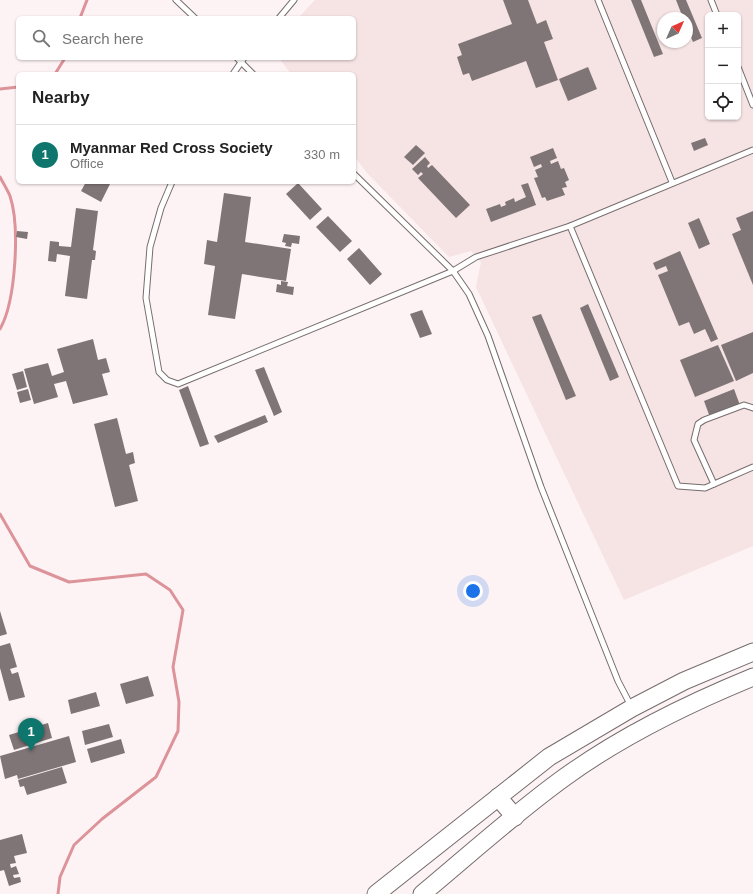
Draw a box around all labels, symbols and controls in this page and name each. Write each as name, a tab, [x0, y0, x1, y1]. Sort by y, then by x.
north arrow	[657, 12, 693, 48]
map controls	[705, 12, 741, 120]
button: +	[705, 12, 741, 48]
search box	[16, 16, 356, 60]
icon: search	[30, 27, 52, 49]
text: Search here	[62, 30, 144, 47]
button: −	[705, 48, 741, 84]
button: locate	[705, 84, 741, 120]
text: Nearby	[32, 88, 90, 107]
text: Myanmar Red Cross Society	[70, 139, 273, 156]
text: 1	[41, 147, 49, 162]
text: 330 m	[304, 147, 340, 162]
text: Office	[70, 156, 104, 171]
your location	[463, 581, 483, 601]
pin: 1	[18, 718, 44, 751]

